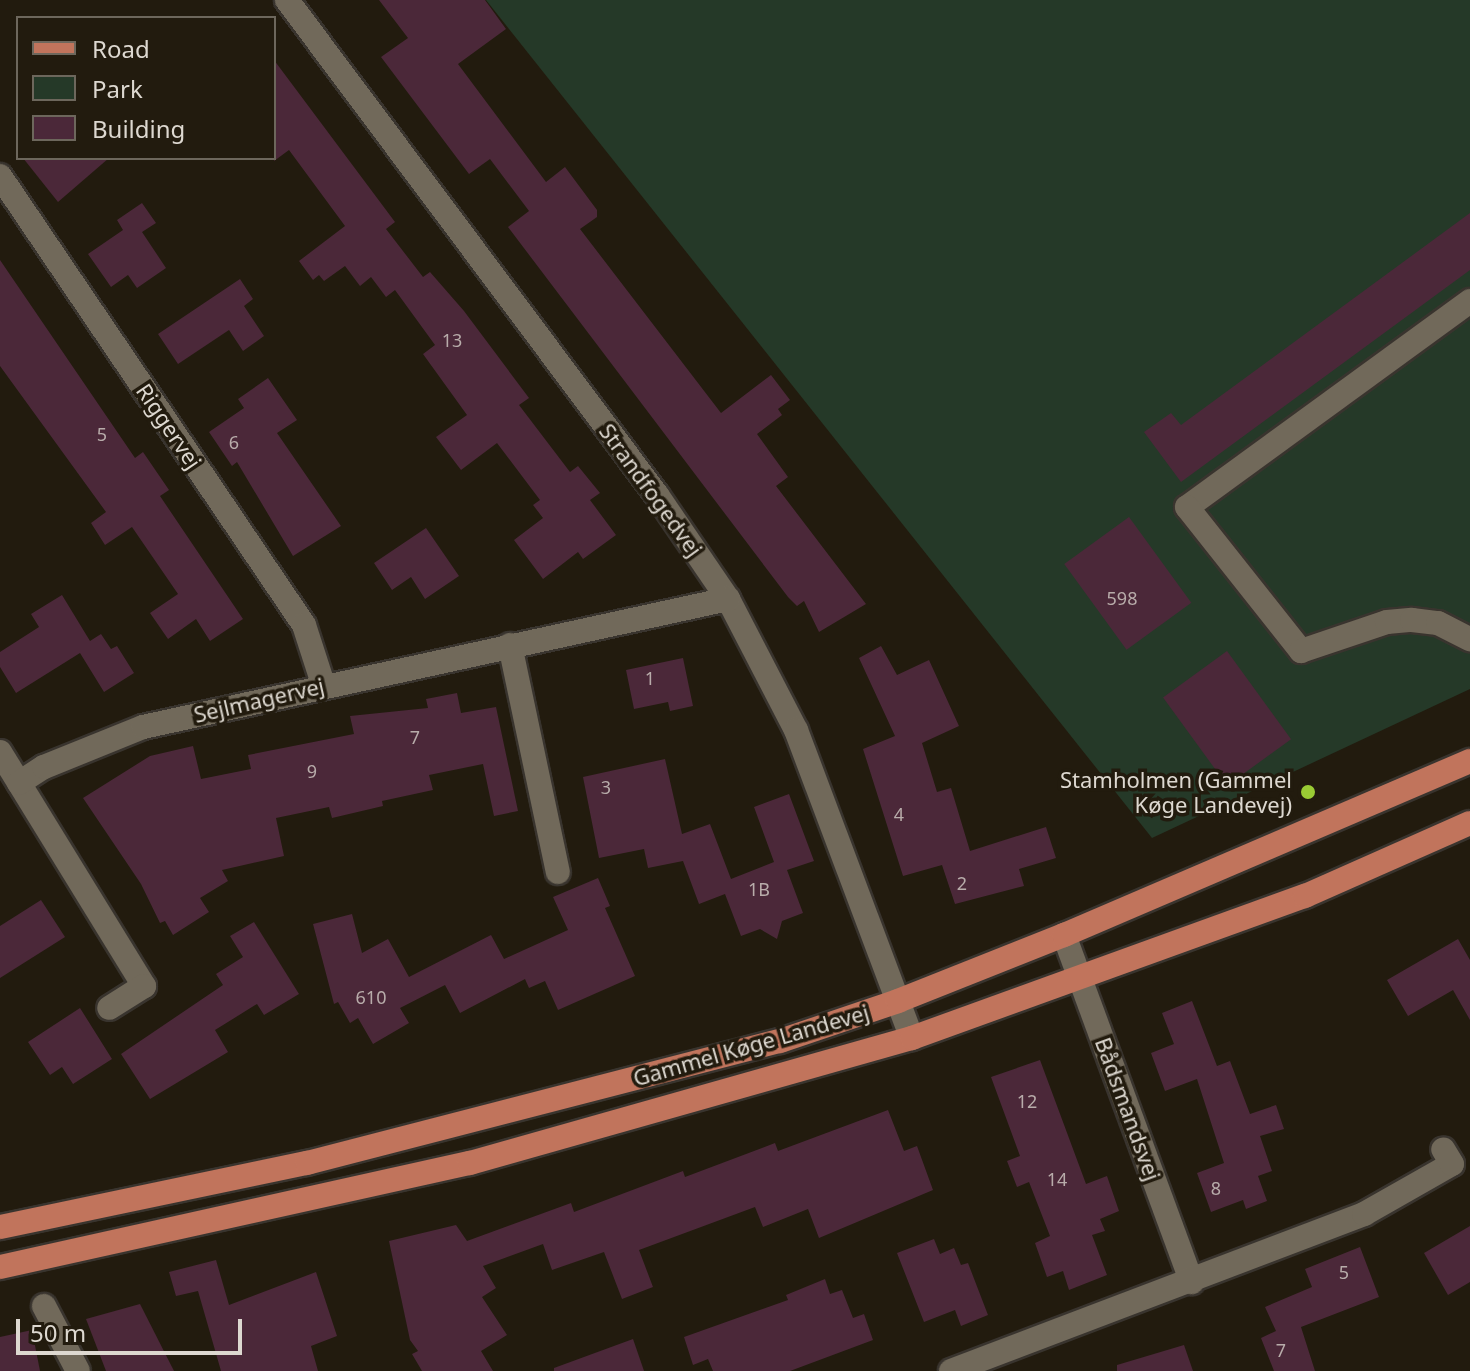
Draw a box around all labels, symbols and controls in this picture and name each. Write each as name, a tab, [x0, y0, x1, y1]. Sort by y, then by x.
legend	[16, 16, 276, 160]
text: Road	[92, 32, 150, 65]
text: Park	[92, 72, 143, 105]
text: Building	[92, 112, 185, 145]
house number: 13	[442, 329, 462, 351]
street label: Riggervej	[131, 378, 207, 474]
street label: Strandfogedvej	[594, 418, 708, 562]
house number: 5	[97, 423, 107, 445]
house number: 6	[229, 431, 239, 453]
house number: 598	[1107, 587, 1137, 609]
house number: 1	[645, 667, 655, 689]
street label: Sejlmagervej	[191, 672, 327, 728]
house number: 7	[410, 726, 420, 748]
house number: 9	[307, 760, 317, 782]
place label: Stamholmen (Gammel Køge Landevej)	[1060, 766, 1292, 818]
house number: 3	[601, 776, 611, 798]
marker: Stamholmen (Gammel Køge Landevej)	[1299, 783, 1317, 801]
house number: 4	[894, 803, 904, 825]
house number: 2	[957, 872, 967, 894]
house number: 1B	[748, 878, 770, 900]
house number: 610	[356, 986, 386, 1008]
street label: Gammel Køge Landevej	[630, 999, 872, 1091]
street label: Bådsmandsvej	[1090, 1034, 1166, 1184]
house number: 12	[1017, 1090, 1037, 1112]
house number: 14	[1047, 1168, 1067, 1190]
house number: 8	[1211, 1177, 1221, 1199]
house number: 5	[1339, 1261, 1349, 1283]
scale bar	[20, 1303, 246, 1353]
text: 50 m	[30, 1316, 86, 1349]
house number: 7	[1276, 1339, 1286, 1361]

